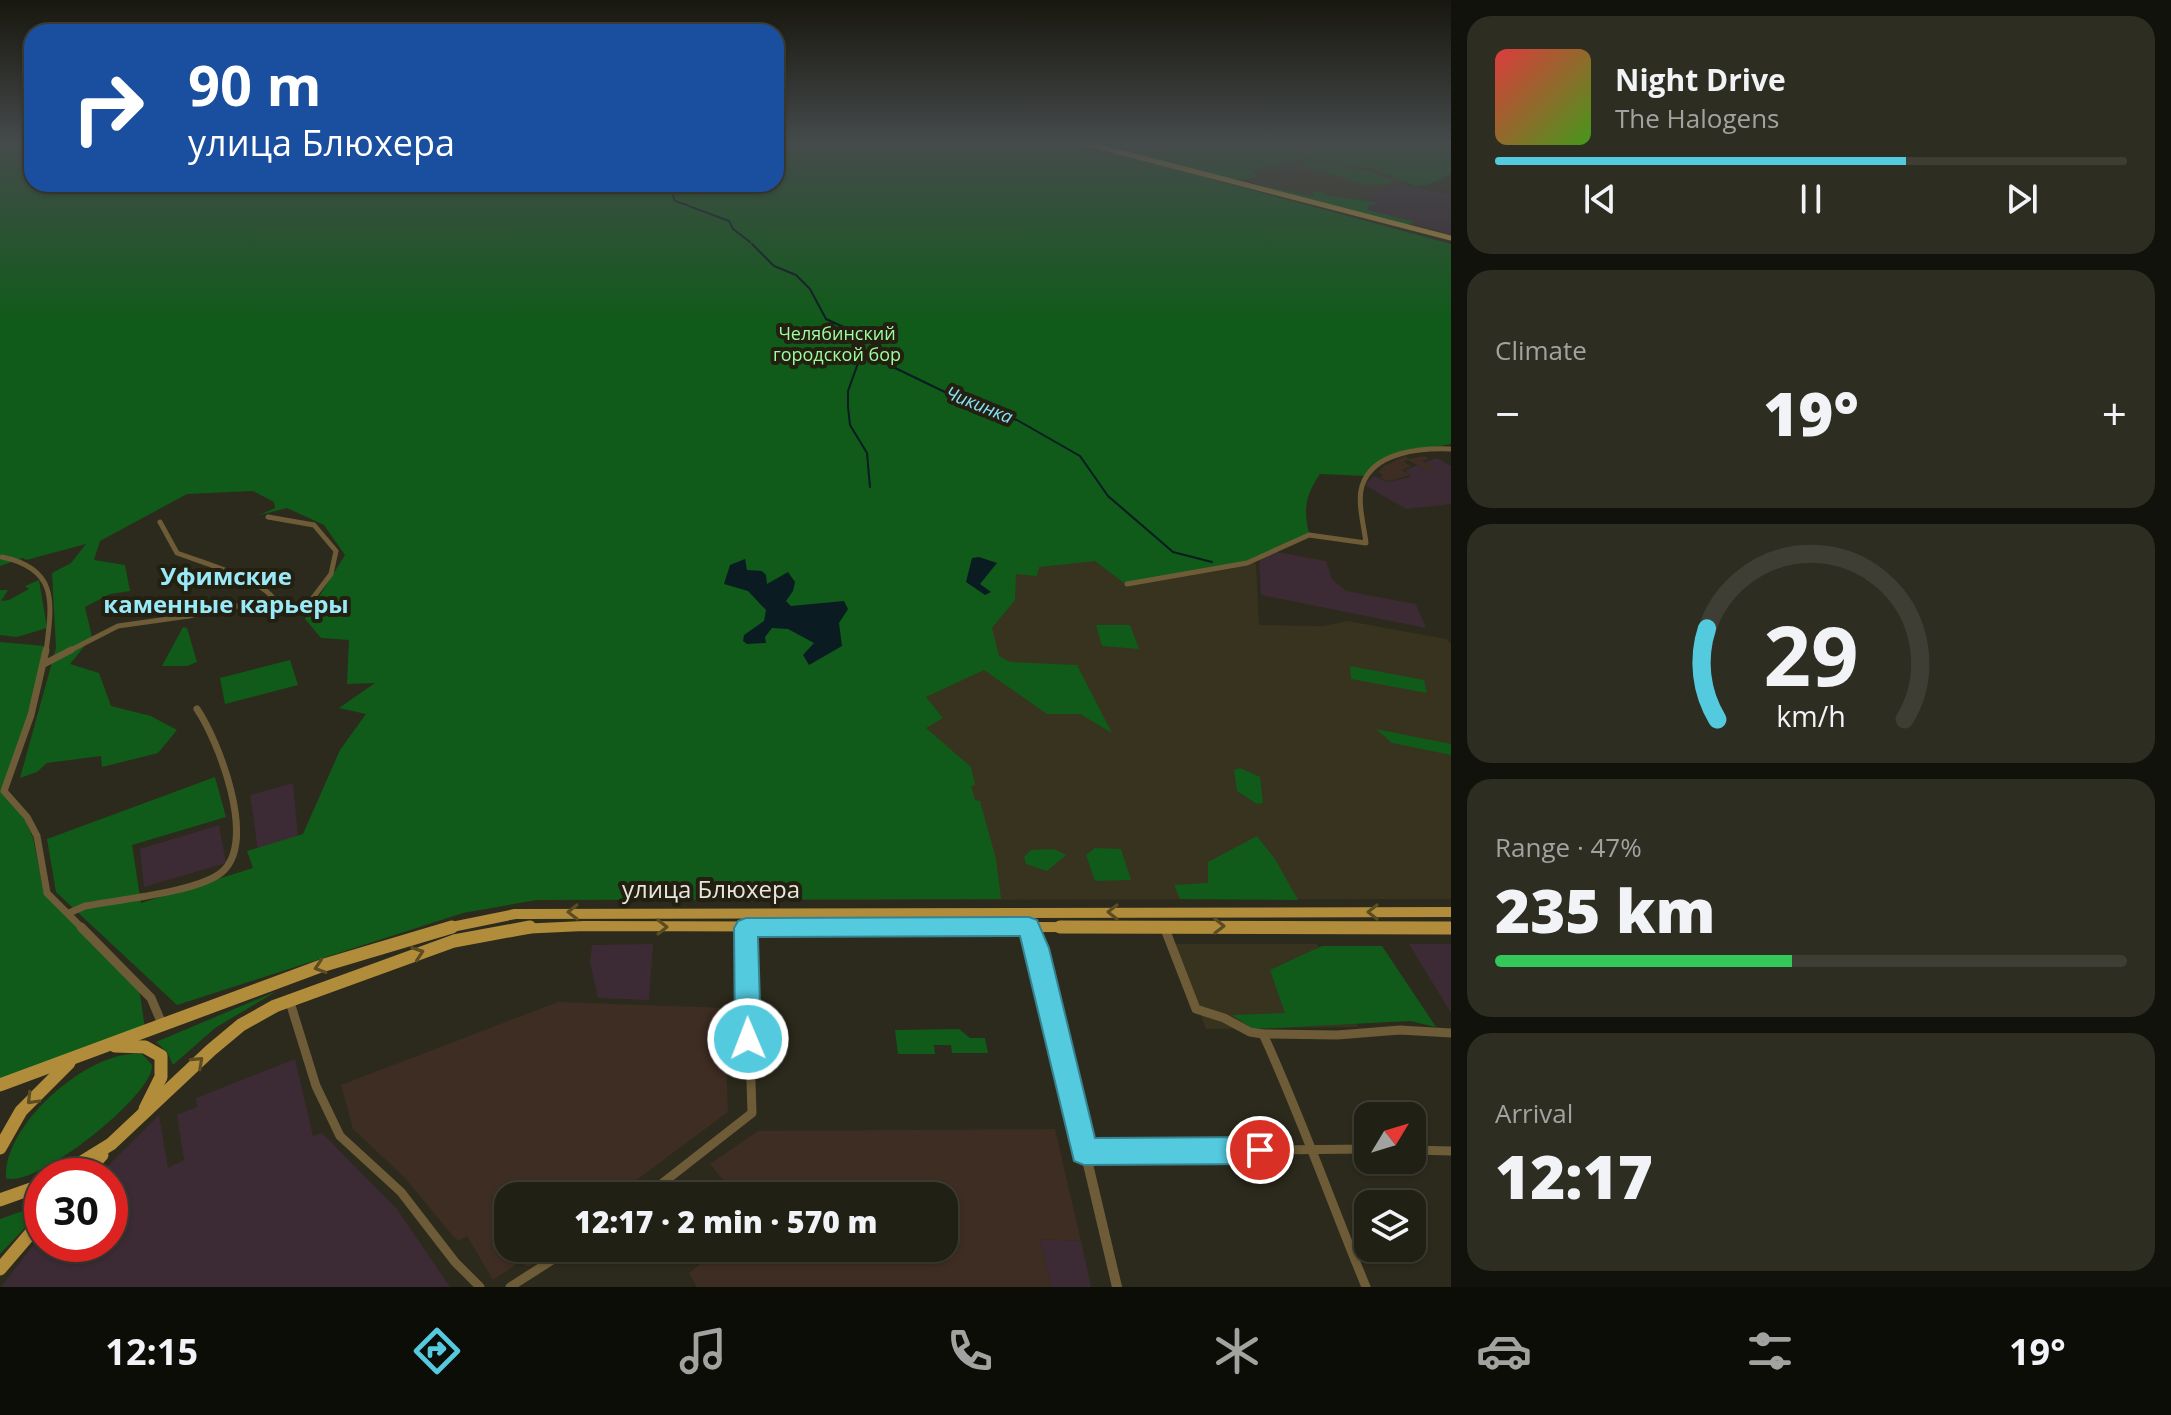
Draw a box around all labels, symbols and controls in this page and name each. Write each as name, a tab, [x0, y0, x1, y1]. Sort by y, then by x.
text: 90 m	[188, 46, 322, 122]
icon: right	[56, 56, 160, 160]
text: Night Drive	[1615, 59, 1786, 100]
text: The Halogens	[1615, 100, 1780, 136]
text: улица Блюхера	[188, 118, 455, 167]
icon: previous	[1578, 177, 1622, 221]
icon: pause	[1789, 177, 1833, 221]
icon: next	[2000, 177, 2044, 221]
park label: Челябинский городской бор	[773, 321, 901, 366]
text: Climate	[1495, 332, 1587, 368]
text: 19°	[1763, 372, 1859, 454]
water label: Чикинка	[942, 380, 1017, 428]
text: −	[1495, 383, 1520, 443]
text: +	[2102, 383, 2127, 443]
district label: Уфимские каменные карьеры	[103, 559, 349, 620]
text: 29	[1763, 596, 1859, 709]
text: km/h	[1776, 696, 1846, 735]
text: Range · 47%	[1495, 829, 1642, 865]
text: 235 km	[1495, 869, 1716, 951]
street label: улица Блюхера	[622, 872, 800, 905]
one-way arrow	[566, 903, 579, 921]
one-way arrow	[1106, 903, 1119, 921]
one-way arrow	[1366, 903, 1379, 921]
one-way arrow	[1213, 917, 1226, 935]
one-way arrow	[656, 918, 669, 936]
one-way arrow	[411, 947, 425, 963]
one-way arrow	[314, 957, 328, 973]
position arrow	[706, 997, 790, 1081]
one-way arrow	[189, 1056, 203, 1071]
one-way arrow	[27, 1090, 41, 1104]
text: Arrival	[1495, 1095, 1573, 1131]
north arrow	[1354, 1102, 1426, 1174]
map controls	[1354, 1102, 1426, 1262]
pin	[1226, 1116, 1294, 1184]
icon: arrive	[1238, 1128, 1282, 1172]
text: 12:17	[1495, 1135, 1653, 1217]
speed limit sign: 30	[24, 1158, 128, 1262]
button: layers	[1354, 1190, 1426, 1262]
text: 12:17 · 2 min · 570 m	[574, 1201, 878, 1242]
icon: directions	[409, 1323, 465, 1379]
icon: music	[675, 1323, 731, 1379]
icon: phone	[942, 1323, 998, 1379]
icon: climate	[1209, 1323, 1265, 1379]
icon: car	[1476, 1323, 1532, 1379]
icon: filters	[1742, 1323, 1798, 1379]
text: 12:15	[105, 1327, 198, 1376]
text: 19°	[2009, 1327, 2066, 1376]

